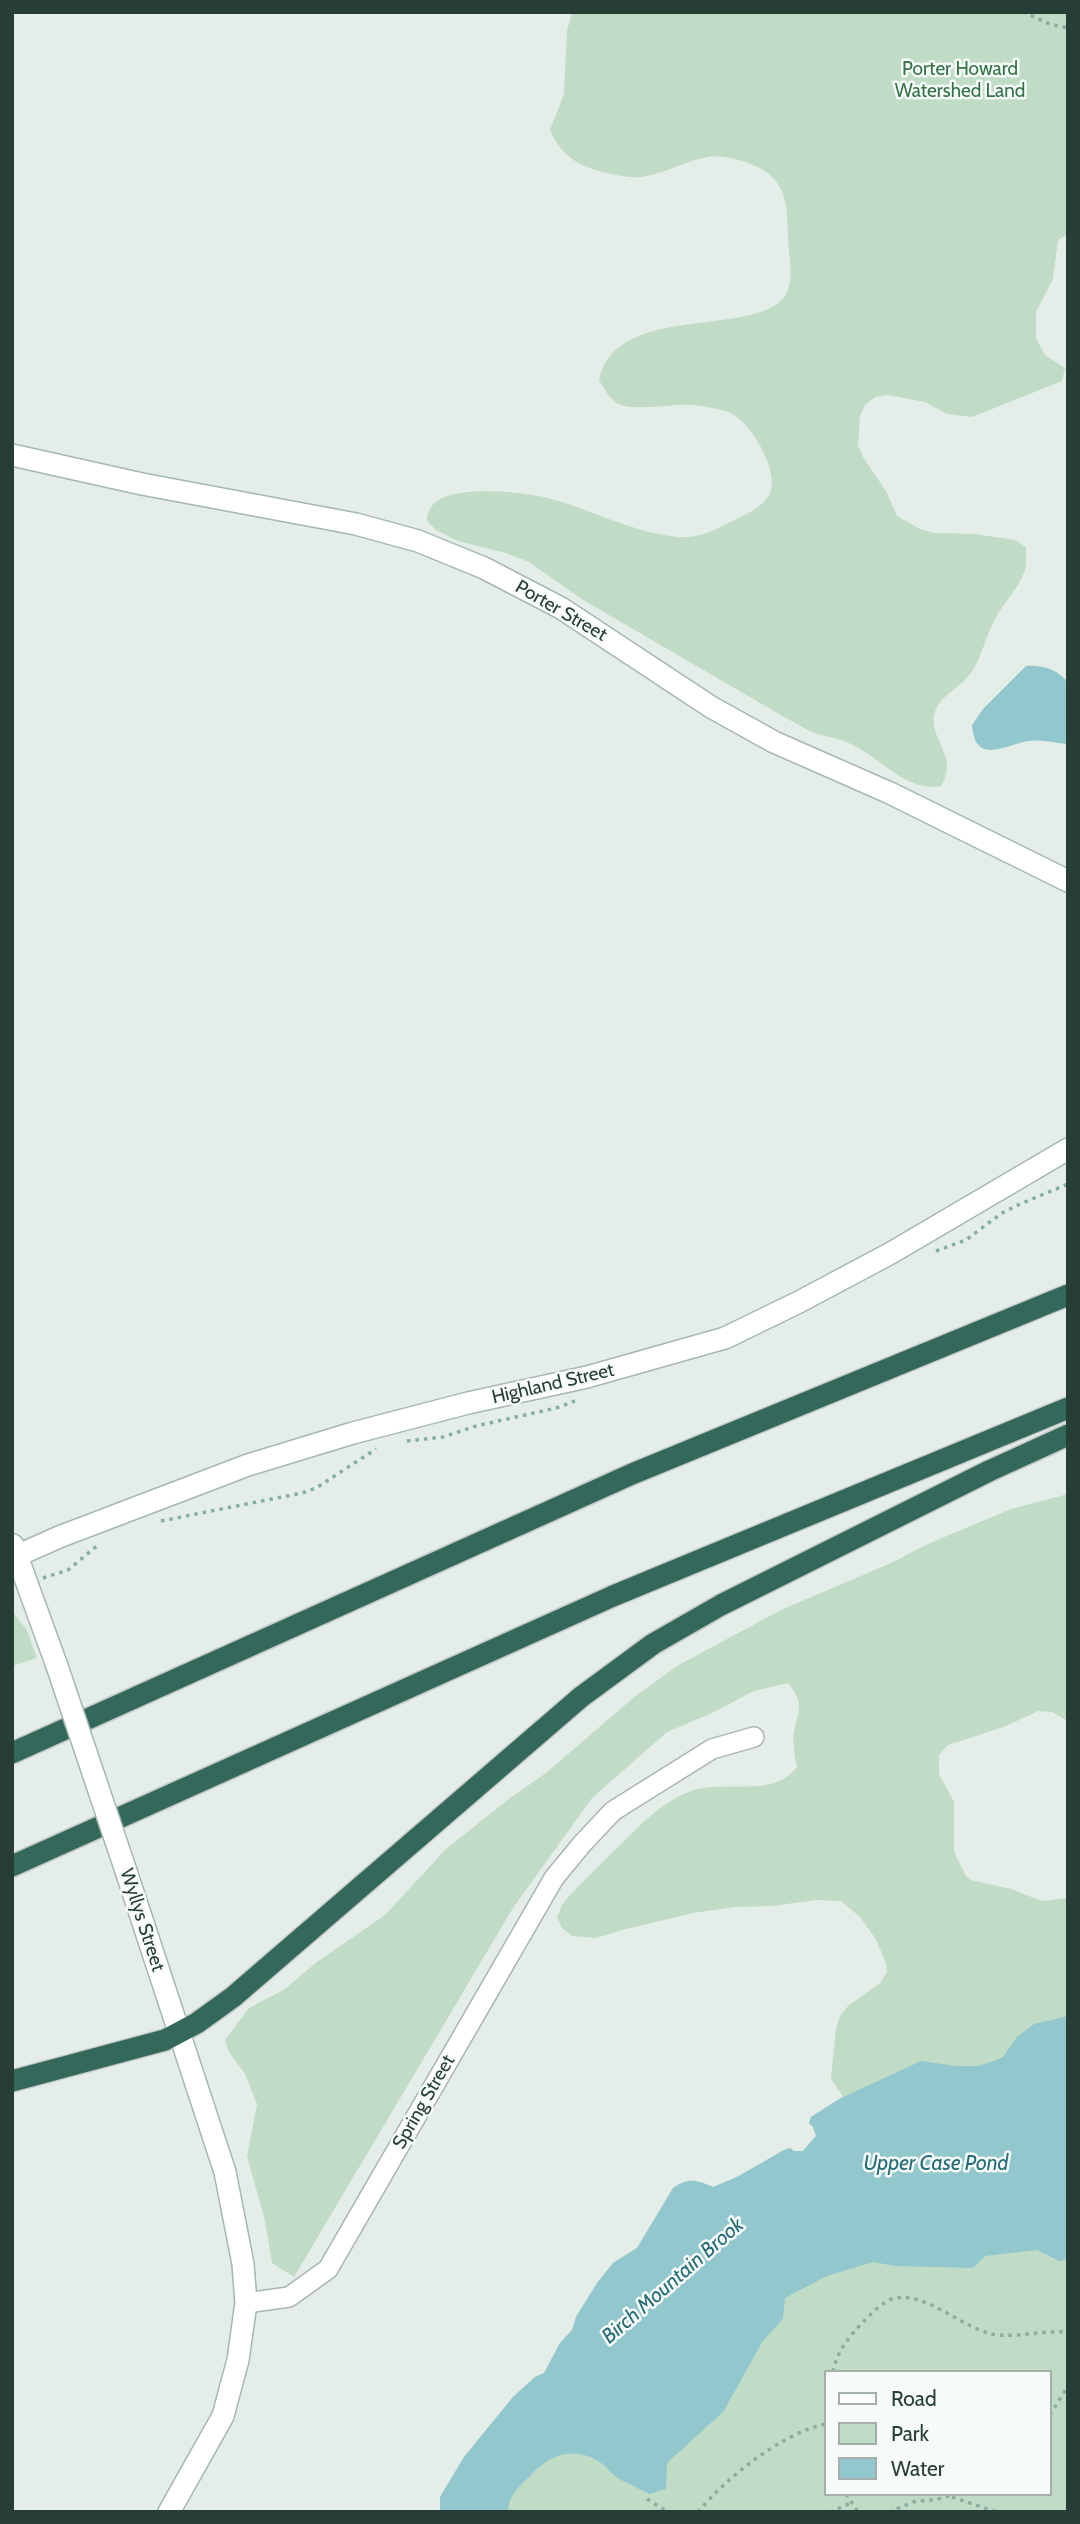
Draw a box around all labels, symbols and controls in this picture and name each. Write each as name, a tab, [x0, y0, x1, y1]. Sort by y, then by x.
park label: Porter Howard Watershed Land	[895, 58, 1025, 102]
street label: Porter Street	[511, 576, 611, 646]
street label: Highland Street	[490, 1359, 616, 1409]
street label: Wyllys Street	[115, 1866, 169, 1974]
street label: Spring Street	[388, 2051, 460, 2153]
water label: Upper Case Pond	[864, 2151, 1008, 2177]
water label: Birch Mountain Brook	[597, 2213, 749, 2349]
legend	[824, 2370, 1052, 2496]
text: Road	[891, 2386, 937, 2411]
text: Park	[891, 2421, 929, 2446]
text: Water	[891, 2456, 944, 2481]

